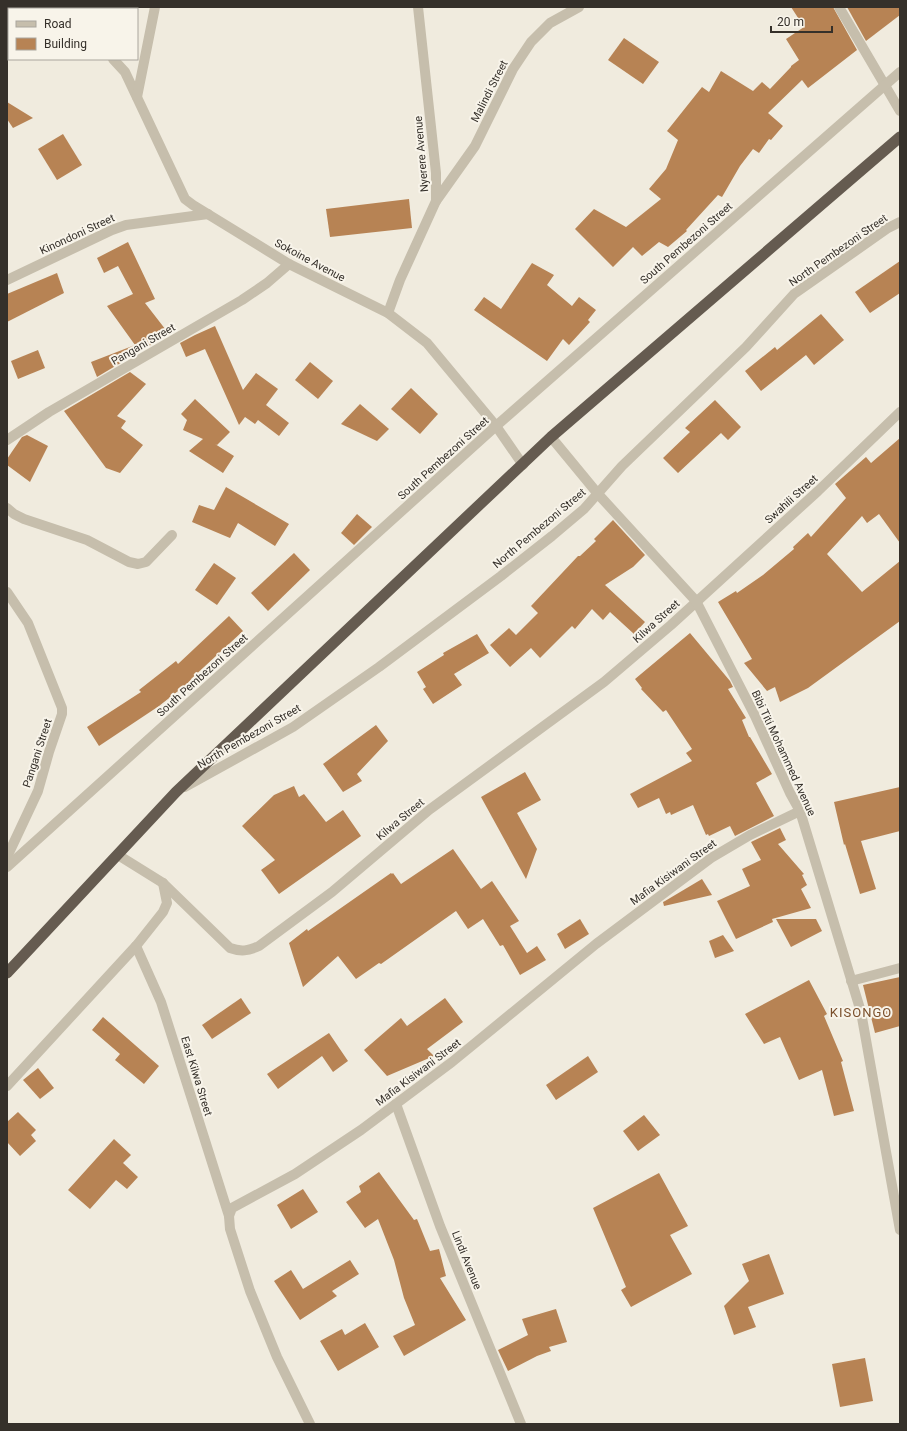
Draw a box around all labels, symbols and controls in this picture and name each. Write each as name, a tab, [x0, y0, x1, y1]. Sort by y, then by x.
legend	[8, 8, 138, 60]
scale bar	[771, 8, 832, 34]
text: 20 m	[777, 15, 804, 29]
text: Road	[44, 17, 72, 31]
text: Building	[44, 37, 87, 51]
street label: Malindi Street	[468, 58, 511, 124]
street label: Nyerere Avenue	[412, 115, 431, 193]
street label: South Pembezoni Street	[638, 200, 735, 287]
street label: Kinondoni Street	[38, 211, 117, 257]
street label: North Pembezoni Street	[787, 211, 890, 289]
street label: Sokoine Avenue	[272, 236, 347, 285]
street label: Pangani Street	[109, 321, 178, 368]
street label: South Pembezoni Street	[395, 414, 492, 503]
street label: Swahili Street	[762, 472, 821, 526]
street label: North Pembezoni Street	[490, 486, 589, 571]
street label: Kilwa Street	[630, 597, 683, 646]
street label: South Pembezoni Street	[154, 631, 251, 720]
street label: Bibi Titi Mohammed Avenue	[749, 688, 818, 818]
street label: North Pembezoni Street	[195, 701, 304, 771]
street label: Pangani Street	[20, 717, 55, 789]
street label: Kilwa Street	[374, 795, 427, 843]
street label: Mafia Kisiwani Street	[628, 837, 719, 908]
district label: KISONGO	[830, 1005, 892, 1020]
street label: East Kilwa Street	[178, 1035, 215, 1118]
street label: Mafia Kisiwani Street	[373, 1036, 464, 1109]
street label: Lindi Avenue	[449, 1229, 484, 1292]

